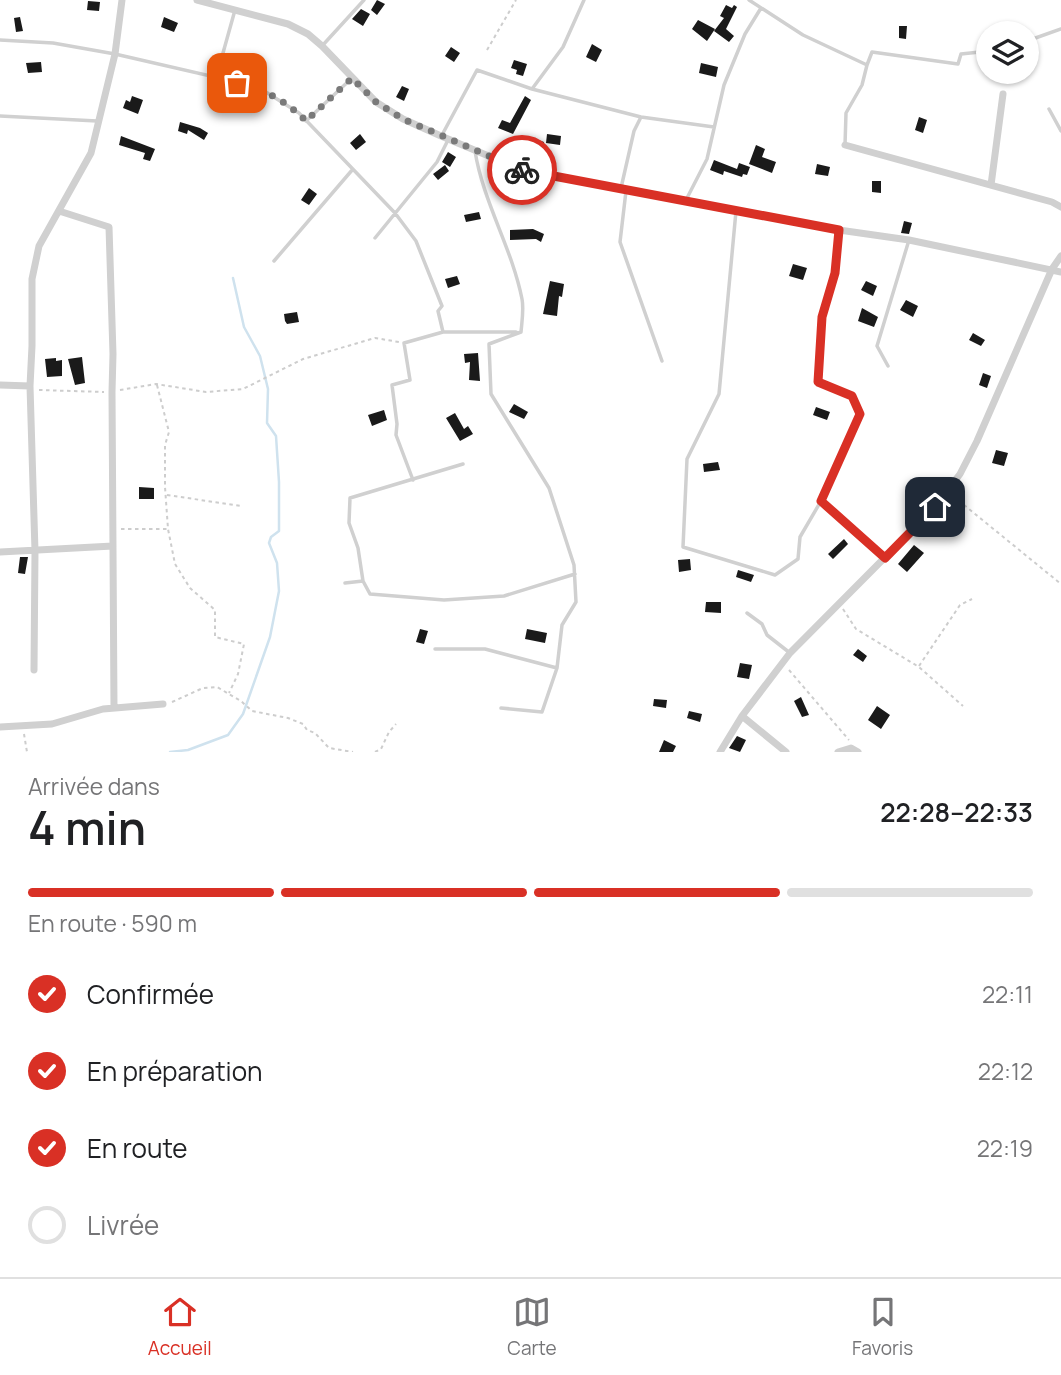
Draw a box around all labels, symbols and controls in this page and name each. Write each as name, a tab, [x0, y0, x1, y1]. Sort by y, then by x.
map controls	[976, 21, 1039, 84]
button: layers	[976, 21, 1039, 84]
pin	[207, 53, 267, 113]
icon: bag	[218, 64, 256, 102]
courier	[487, 135, 557, 205]
icon: bike	[503, 151, 541, 189]
pin	[905, 477, 965, 537]
icon: home	[916, 488, 954, 526]
text: Arrivée dans	[28, 770, 160, 802]
text: 22:28–22:33	[880, 794, 1033, 830]
text: 4 min	[28, 796, 146, 859]
text: En route · 590 m	[28, 907, 197, 939]
icon: check	[28, 975, 66, 1013]
text: Confirmée	[87, 976, 214, 1012]
text: 22:11	[982, 978, 1033, 1010]
icon: check	[28, 1052, 66, 1090]
text: En préparation	[87, 1053, 262, 1089]
text: 22:12	[978, 1055, 1033, 1087]
icon: check	[28, 1129, 66, 1167]
text: En route	[87, 1130, 188, 1166]
text: 22:19	[977, 1132, 1033, 1164]
text: Livrée	[87, 1207, 159, 1243]
tab: Accueil	[148, 1293, 212, 1361]
tab: Carte	[507, 1293, 557, 1361]
tab: Favoris	[852, 1293, 913, 1361]

